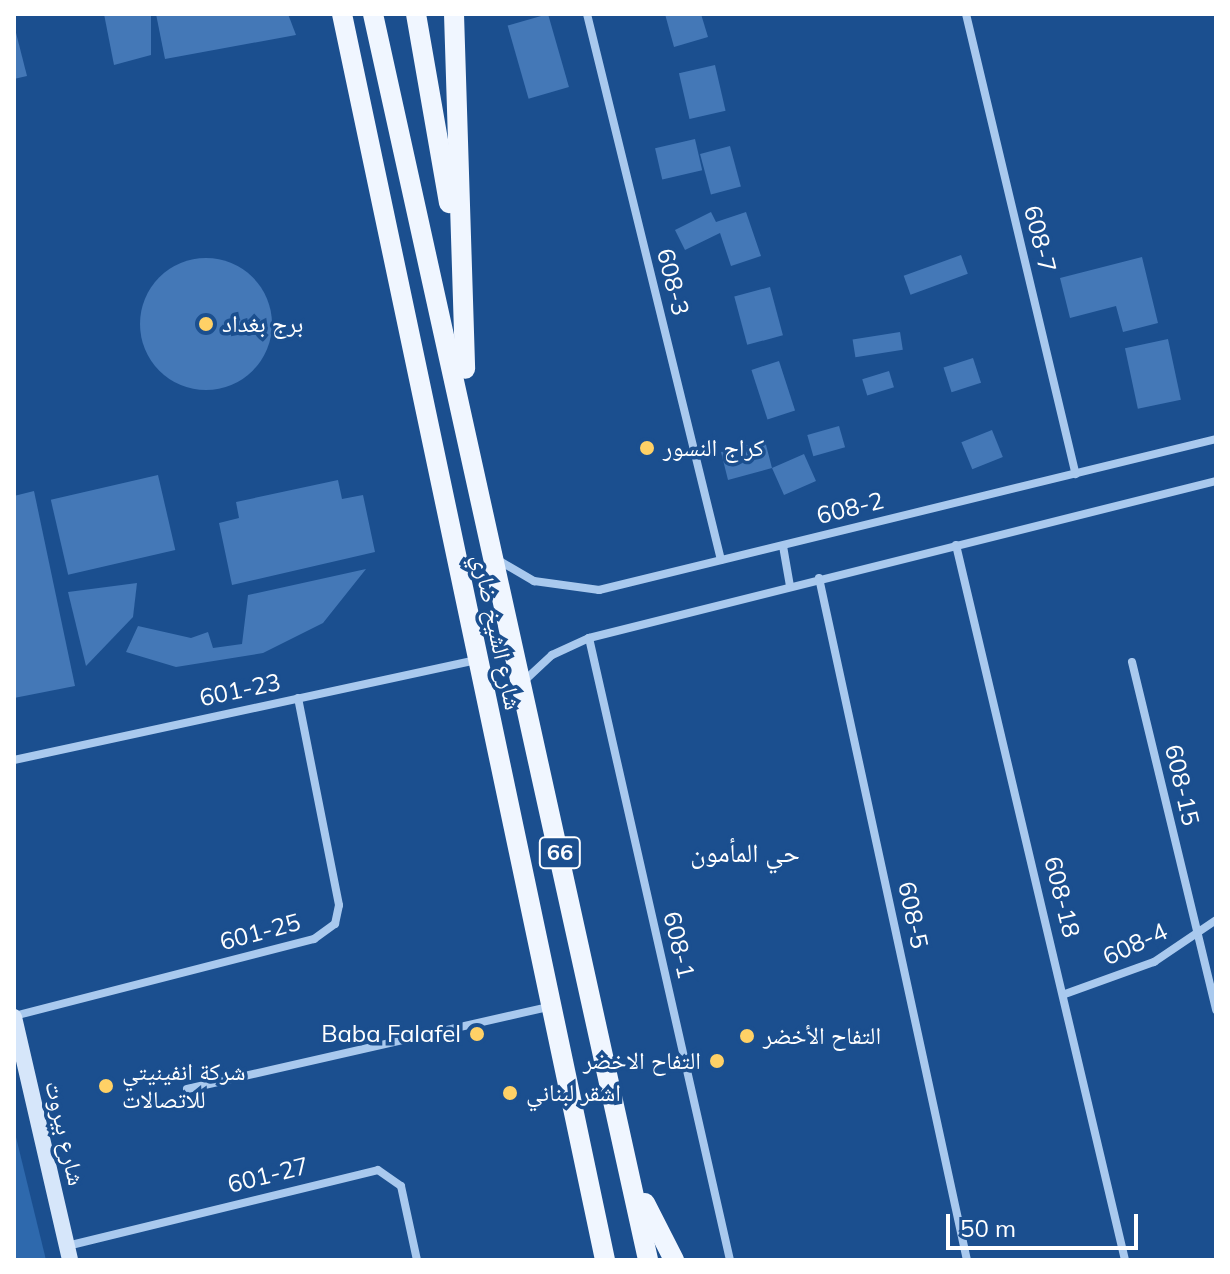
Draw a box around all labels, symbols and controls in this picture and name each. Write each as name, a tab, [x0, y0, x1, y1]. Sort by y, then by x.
street label: 608-7	[1018, 203, 1062, 275]
street label: 608-3	[651, 246, 695, 318]
place label: برج بغداد	[222, 310, 303, 338]
marker: برج بغداد	[197, 315, 215, 333]
place label: كراج النسور	[663, 434, 764, 462]
marker: كراج النسور	[638, 439, 656, 457]
street label: 608-2	[814, 486, 886, 530]
street label: شارع الشيخ ضاري	[466, 551, 528, 713]
street label: 601-23	[197, 667, 283, 713]
street label: 608-15	[1159, 742, 1205, 828]
road number: 66	[538, 835, 582, 871]
district label: حي المأمون	[690, 837, 800, 869]
street label: 608-18	[1038, 854, 1086, 940]
street label: 608-5	[892, 879, 934, 951]
street label: 601-25	[217, 907, 303, 957]
street label: 608-1	[657, 909, 701, 981]
street label: 608-4	[1098, 917, 1172, 971]
place label: Baba Falafel	[321, 1020, 461, 1048]
place label: التفاح الأخضر	[763, 1022, 881, 1050]
marker: Baba Falafel	[468, 1025, 486, 1043]
marker: التفاح الأخضر	[738, 1027, 756, 1045]
place label: التفاح الاخضر	[583, 1047, 701, 1075]
marker: التفاح الاخضر	[708, 1052, 726, 1070]
place label: شركة انفينيتي للاتصالات	[122, 1058, 246, 1114]
marker: شركة انفينيتي للاتصالات	[97, 1077, 115, 1095]
street label: شارع بيروت	[39, 1078, 91, 1188]
place label: اشقر لبناني	[526, 1079, 621, 1107]
marker: اشقر لبناني	[501, 1084, 519, 1102]
street label: 601-27	[225, 1151, 311, 1199]
scale bar	[950, 1198, 1142, 1248]
text: 50 m	[960, 1213, 1016, 1243]

